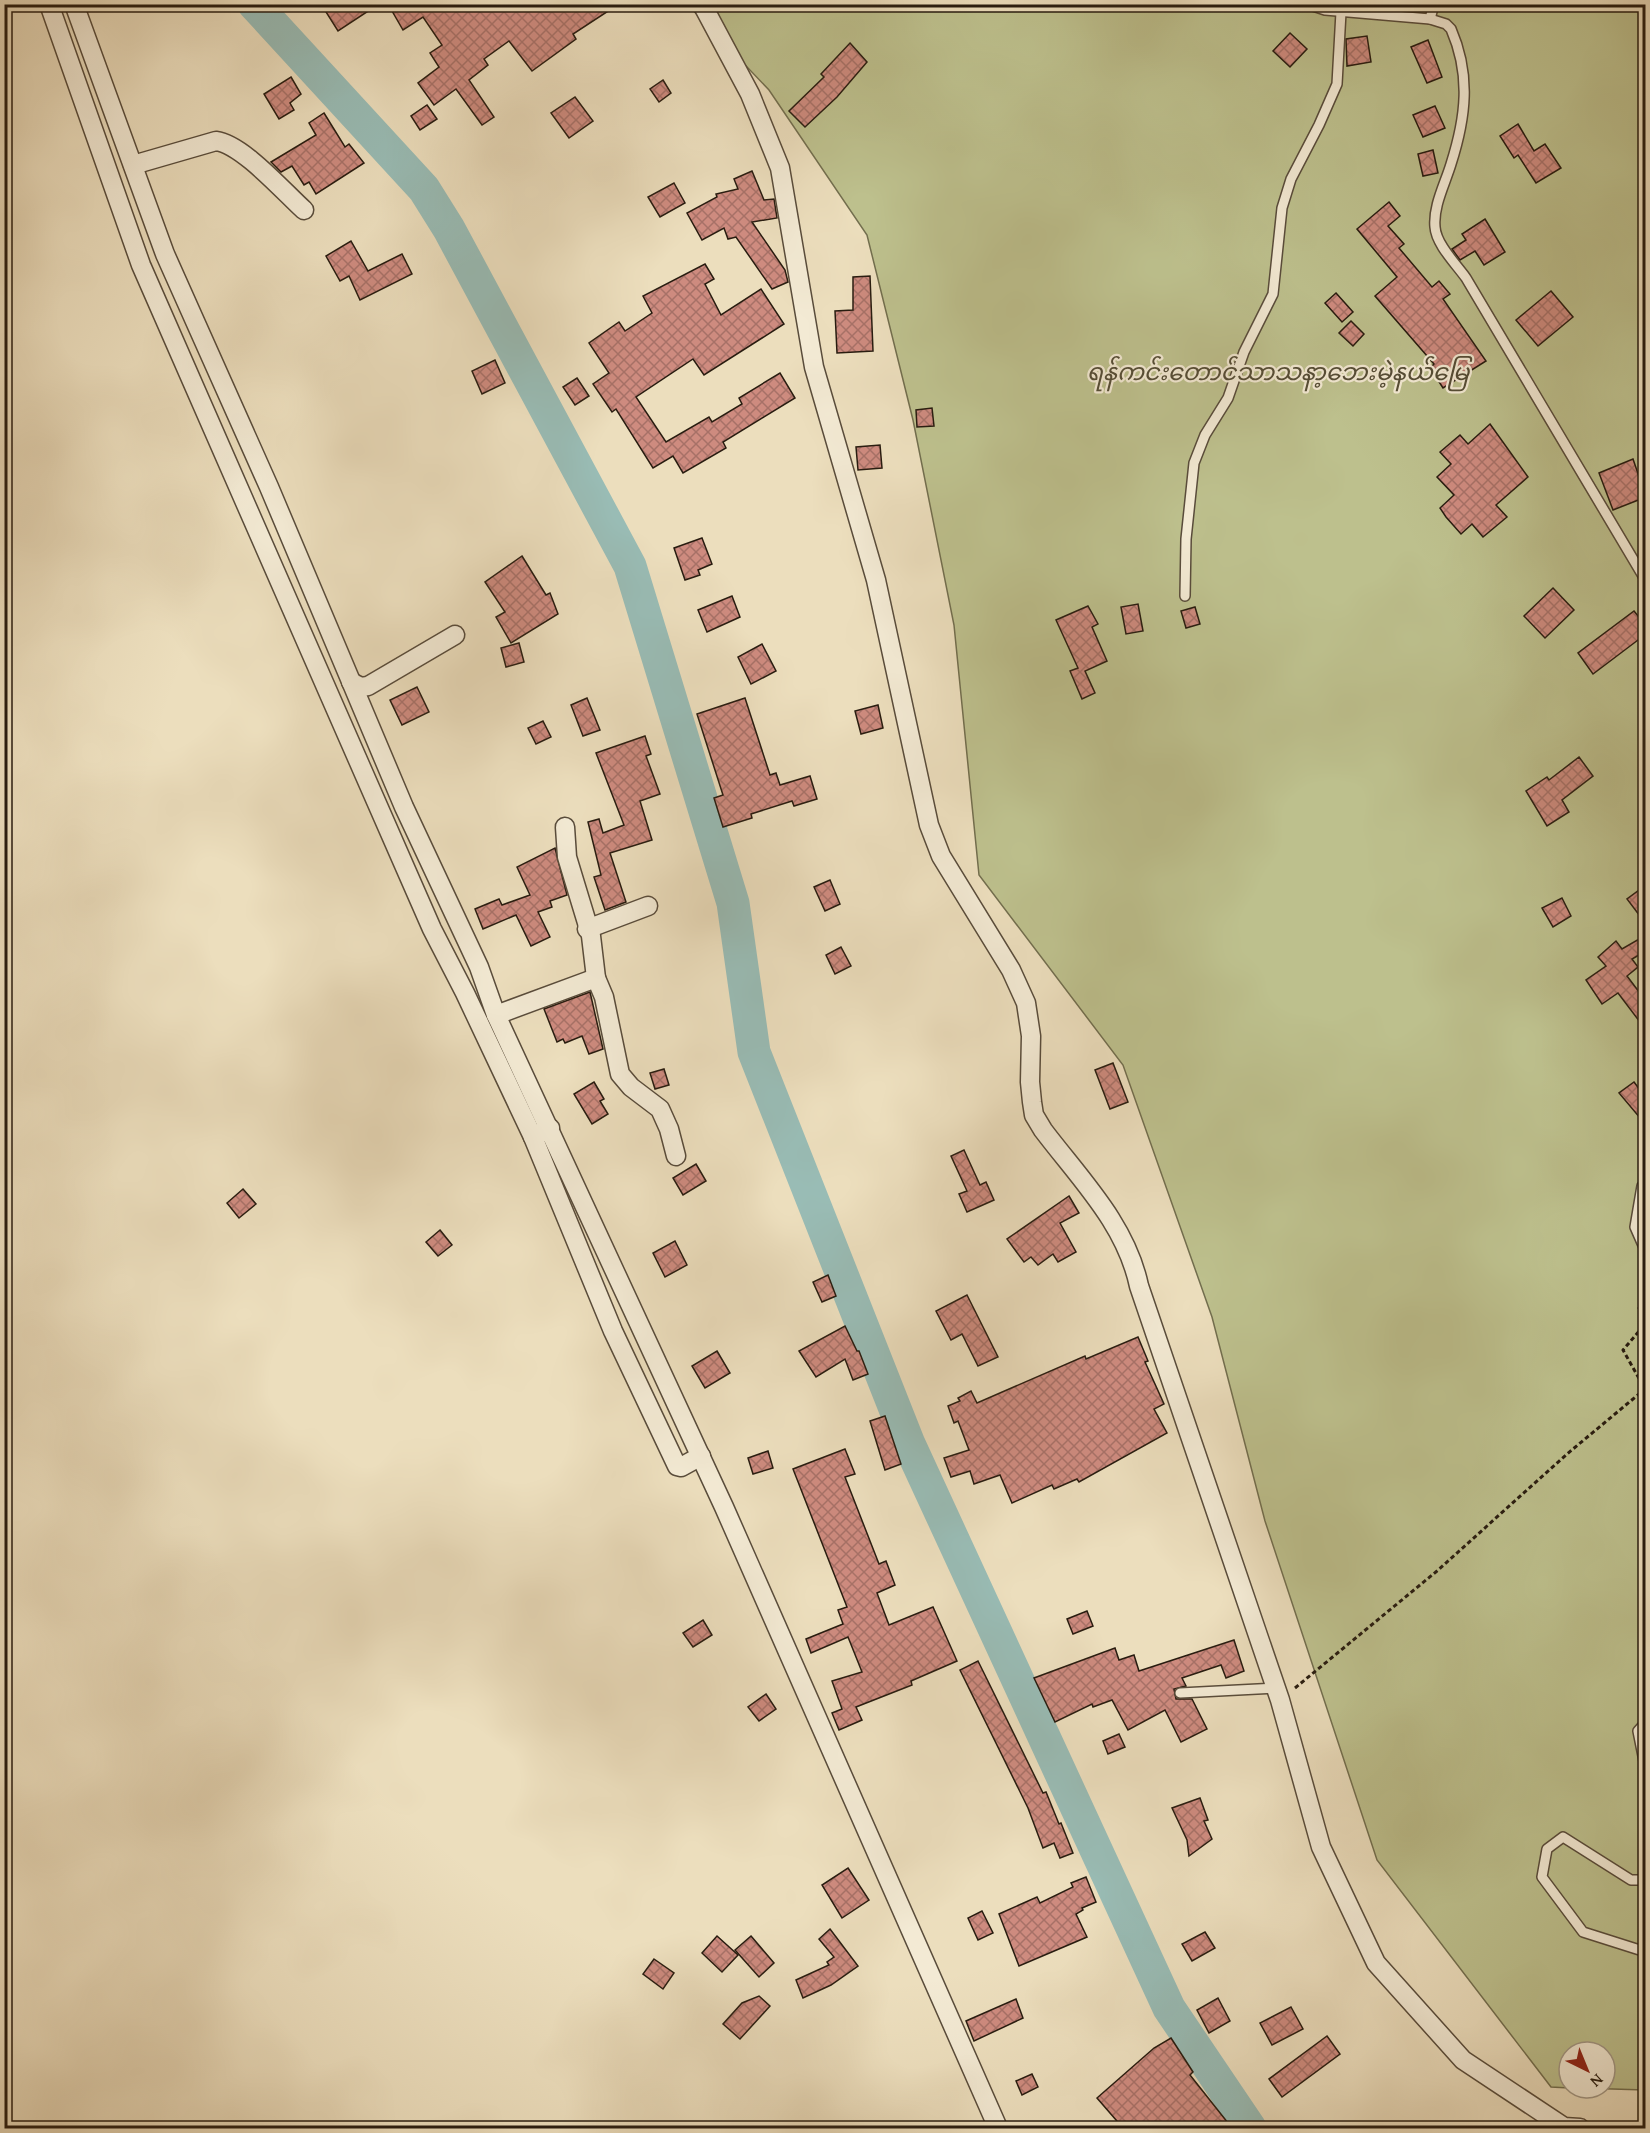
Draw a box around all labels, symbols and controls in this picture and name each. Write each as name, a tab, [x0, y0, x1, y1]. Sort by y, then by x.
park label: ရန်ကင်းတောင်သာသနာ့ဘေးမဲ့နယ်မြေ	[1087, 354, 1474, 392]
north arrow	[1557, 2040, 1617, 2100]
text: N	[1585, 2069, 1609, 2094]

